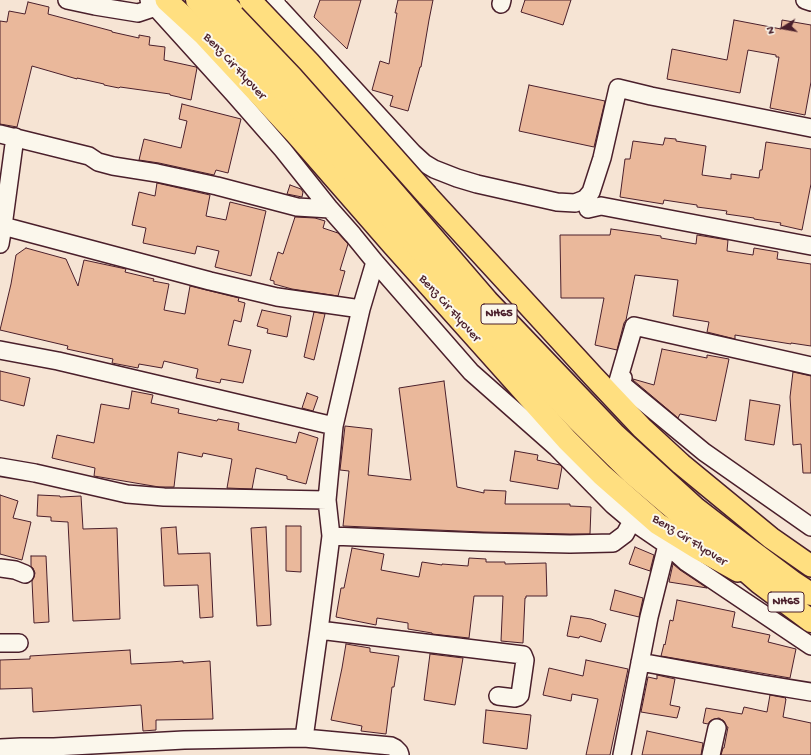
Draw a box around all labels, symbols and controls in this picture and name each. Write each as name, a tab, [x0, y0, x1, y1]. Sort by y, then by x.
north arrow	[763, 8, 803, 48]
text: N	[765, 26, 778, 35]
street label: Benz Cir Flyover	[199, 30, 269, 104]
street label: Benz Cir Flyover	[415, 272, 483, 346]
road number: NH65	[481, 304, 517, 324]
street label: Benz Cir Flyover	[649, 512, 729, 570]
road number: NH65	[768, 592, 804, 612]

